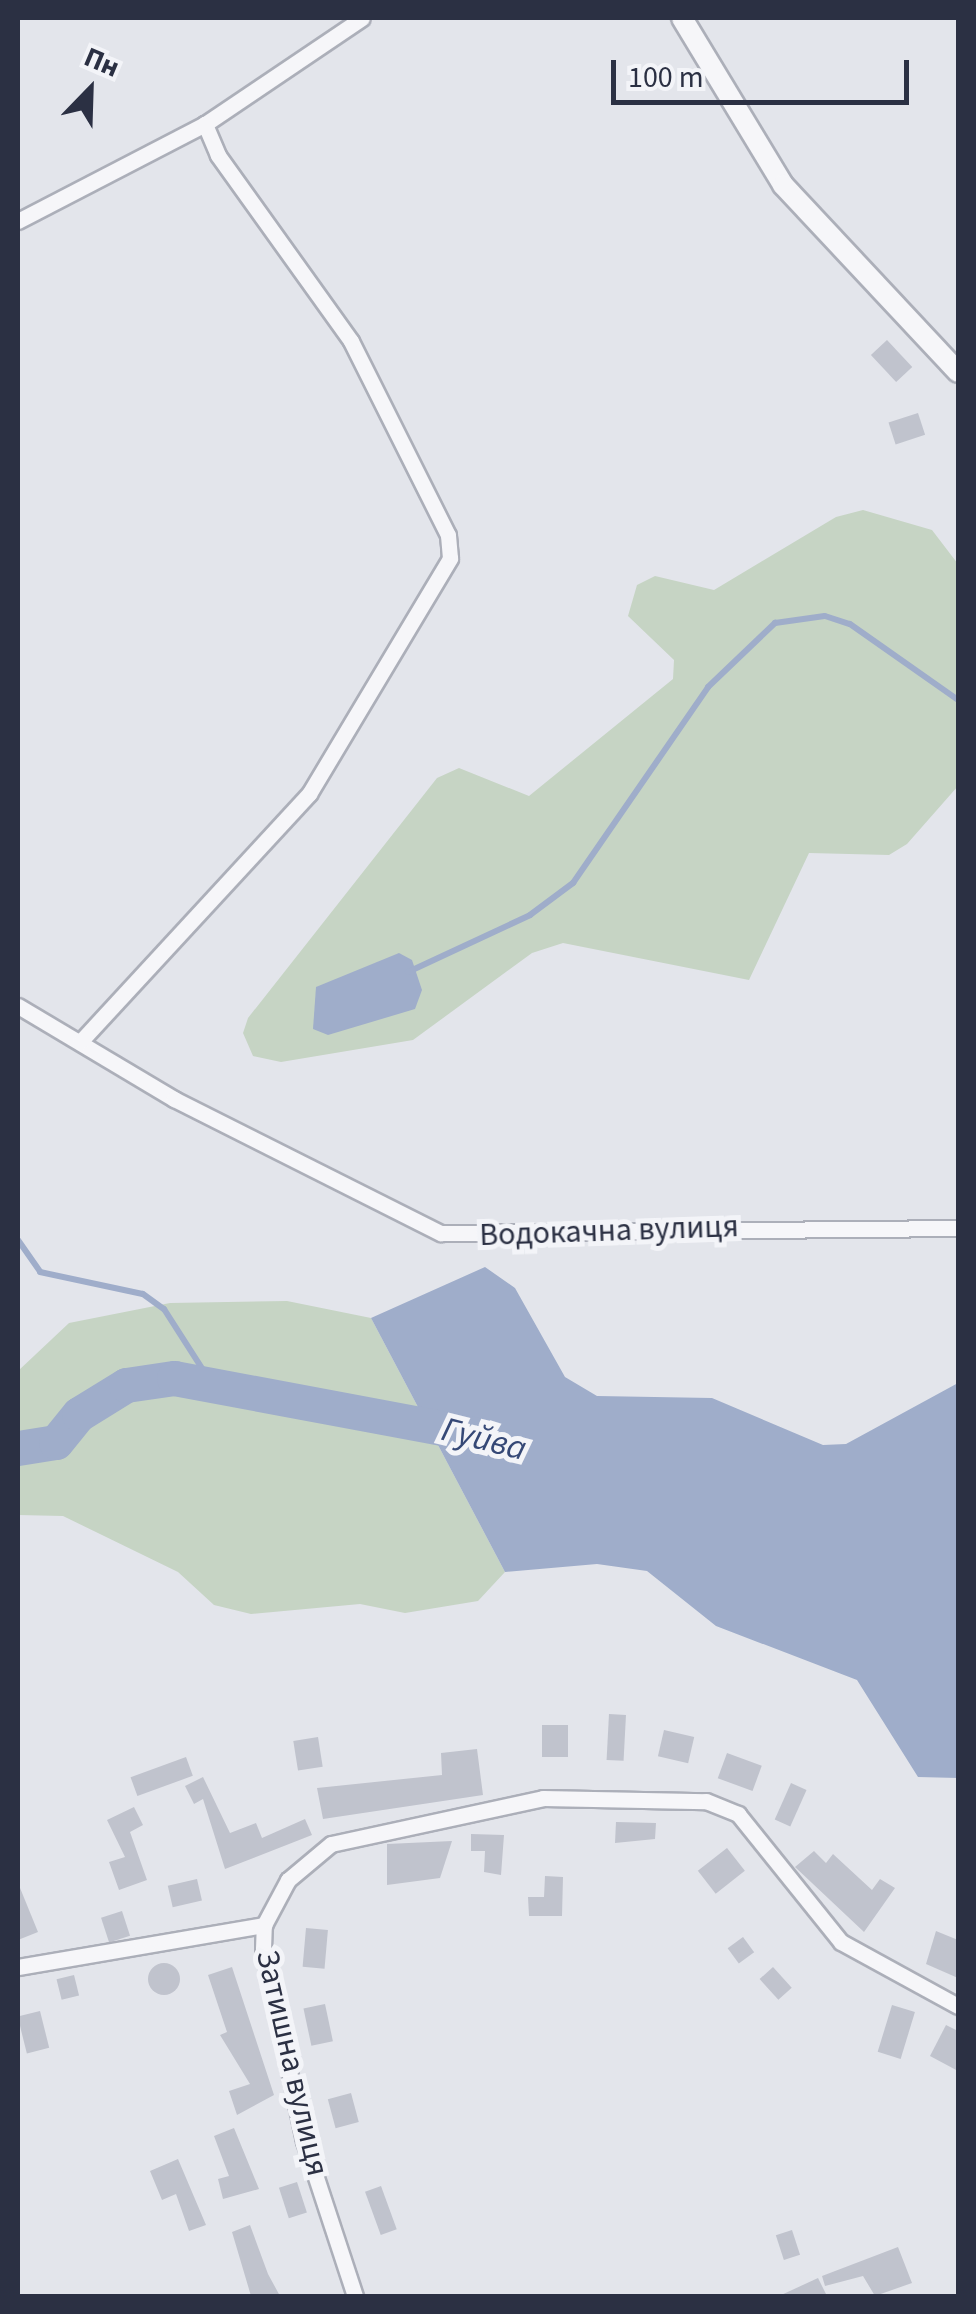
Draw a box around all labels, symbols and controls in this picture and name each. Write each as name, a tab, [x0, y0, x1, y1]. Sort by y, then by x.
text: Пн	[78, 37, 126, 88]
north arrow	[40, 40, 140, 140]
scale bar	[616, 40, 914, 102]
text: 100 m	[628, 56, 704, 99]
street label: Водокачна вулиця	[479, 1207, 739, 1255]
water label: Гуйва	[437, 1408, 531, 1470]
street label: Затишна вулиця	[247, 1946, 337, 2180]

